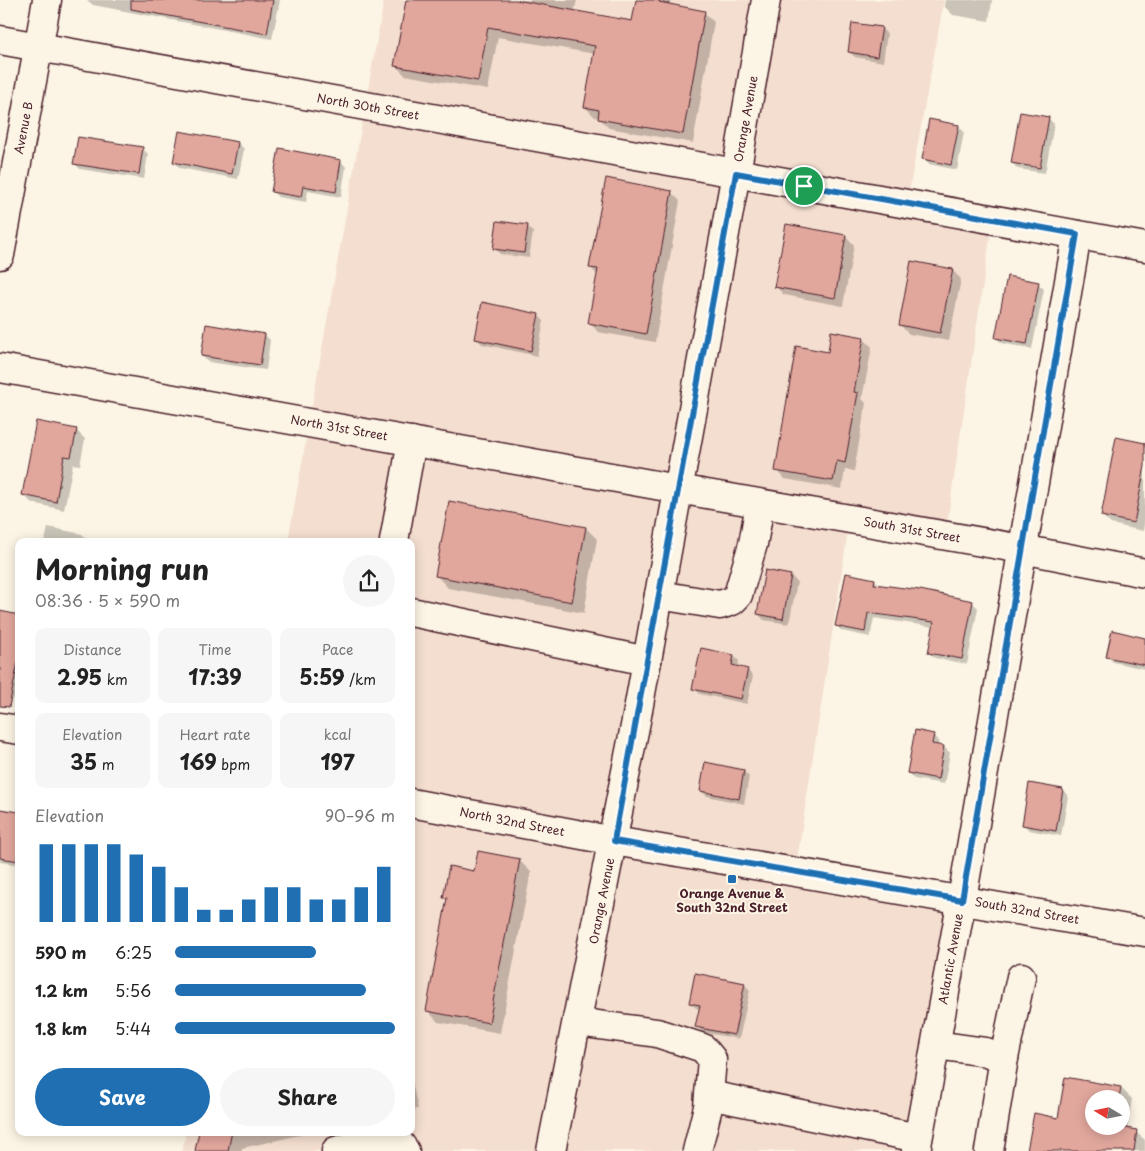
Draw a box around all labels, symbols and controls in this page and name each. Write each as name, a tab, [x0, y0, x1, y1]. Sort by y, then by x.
street label: Orange Avenue	[729, 74, 762, 164]
street label: North 30th Street	[316, 88, 421, 124]
street label: Avenue B	[9, 100, 37, 156]
pin	[783, 165, 825, 207]
icon: arrive	[790, 172, 818, 200]
street label: North 31st Street	[289, 410, 390, 445]
street label: South 31st Street	[862, 512, 962, 546]
text: Morning run	[35, 547, 209, 590]
button: share	[343, 555, 395, 607]
text: 08:36 · 5 × 590 m	[35, 588, 180, 612]
text: Distance	[63, 639, 122, 660]
text: Time	[198, 639, 232, 660]
text: Pace	[322, 639, 353, 660]
text: 2.95	[57, 660, 102, 692]
text: 17:39	[188, 660, 242, 692]
text: 5:59	[299, 660, 345, 692]
text: km	[102, 669, 128, 690]
text: /km	[345, 669, 376, 690]
text: Elevation	[62, 724, 123, 745]
text: Heart rate	[180, 724, 250, 745]
text: kcal	[324, 724, 352, 745]
text: 35	[70, 745, 97, 777]
text: 169	[180, 745, 217, 777]
text: 197	[321, 745, 355, 777]
text: m	[97, 754, 115, 775]
text: bpm	[217, 754, 250, 775]
street label: North 32nd Street	[458, 802, 566, 840]
text: Elevation	[35, 803, 104, 827]
text: 90–96 m	[325, 803, 395, 827]
street label: Orange Avenue	[584, 856, 618, 946]
marker: Orange Avenue & South 32nd Street	[726, 873, 738, 885]
place label: Orange Avenue & South 32nd Street	[676, 884, 788, 916]
street label: South 32nd Street	[974, 892, 1081, 928]
street label: Atlantic Avenue	[933, 912, 967, 1006]
text: 590 m	[35, 940, 86, 964]
text: 6:25	[115, 940, 152, 964]
text: 1.2 km	[35, 978, 88, 1002]
text: 5:56	[115, 978, 151, 1002]
text: 1.8 km	[35, 1016, 87, 1040]
text: 5:44	[115, 1016, 151, 1040]
button: Save	[35, 1068, 210, 1126]
button: Share	[220, 1068, 395, 1126]
north arrow	[1085, 1090, 1130, 1135]
map controls	[1085, 1090, 1130, 1135]

